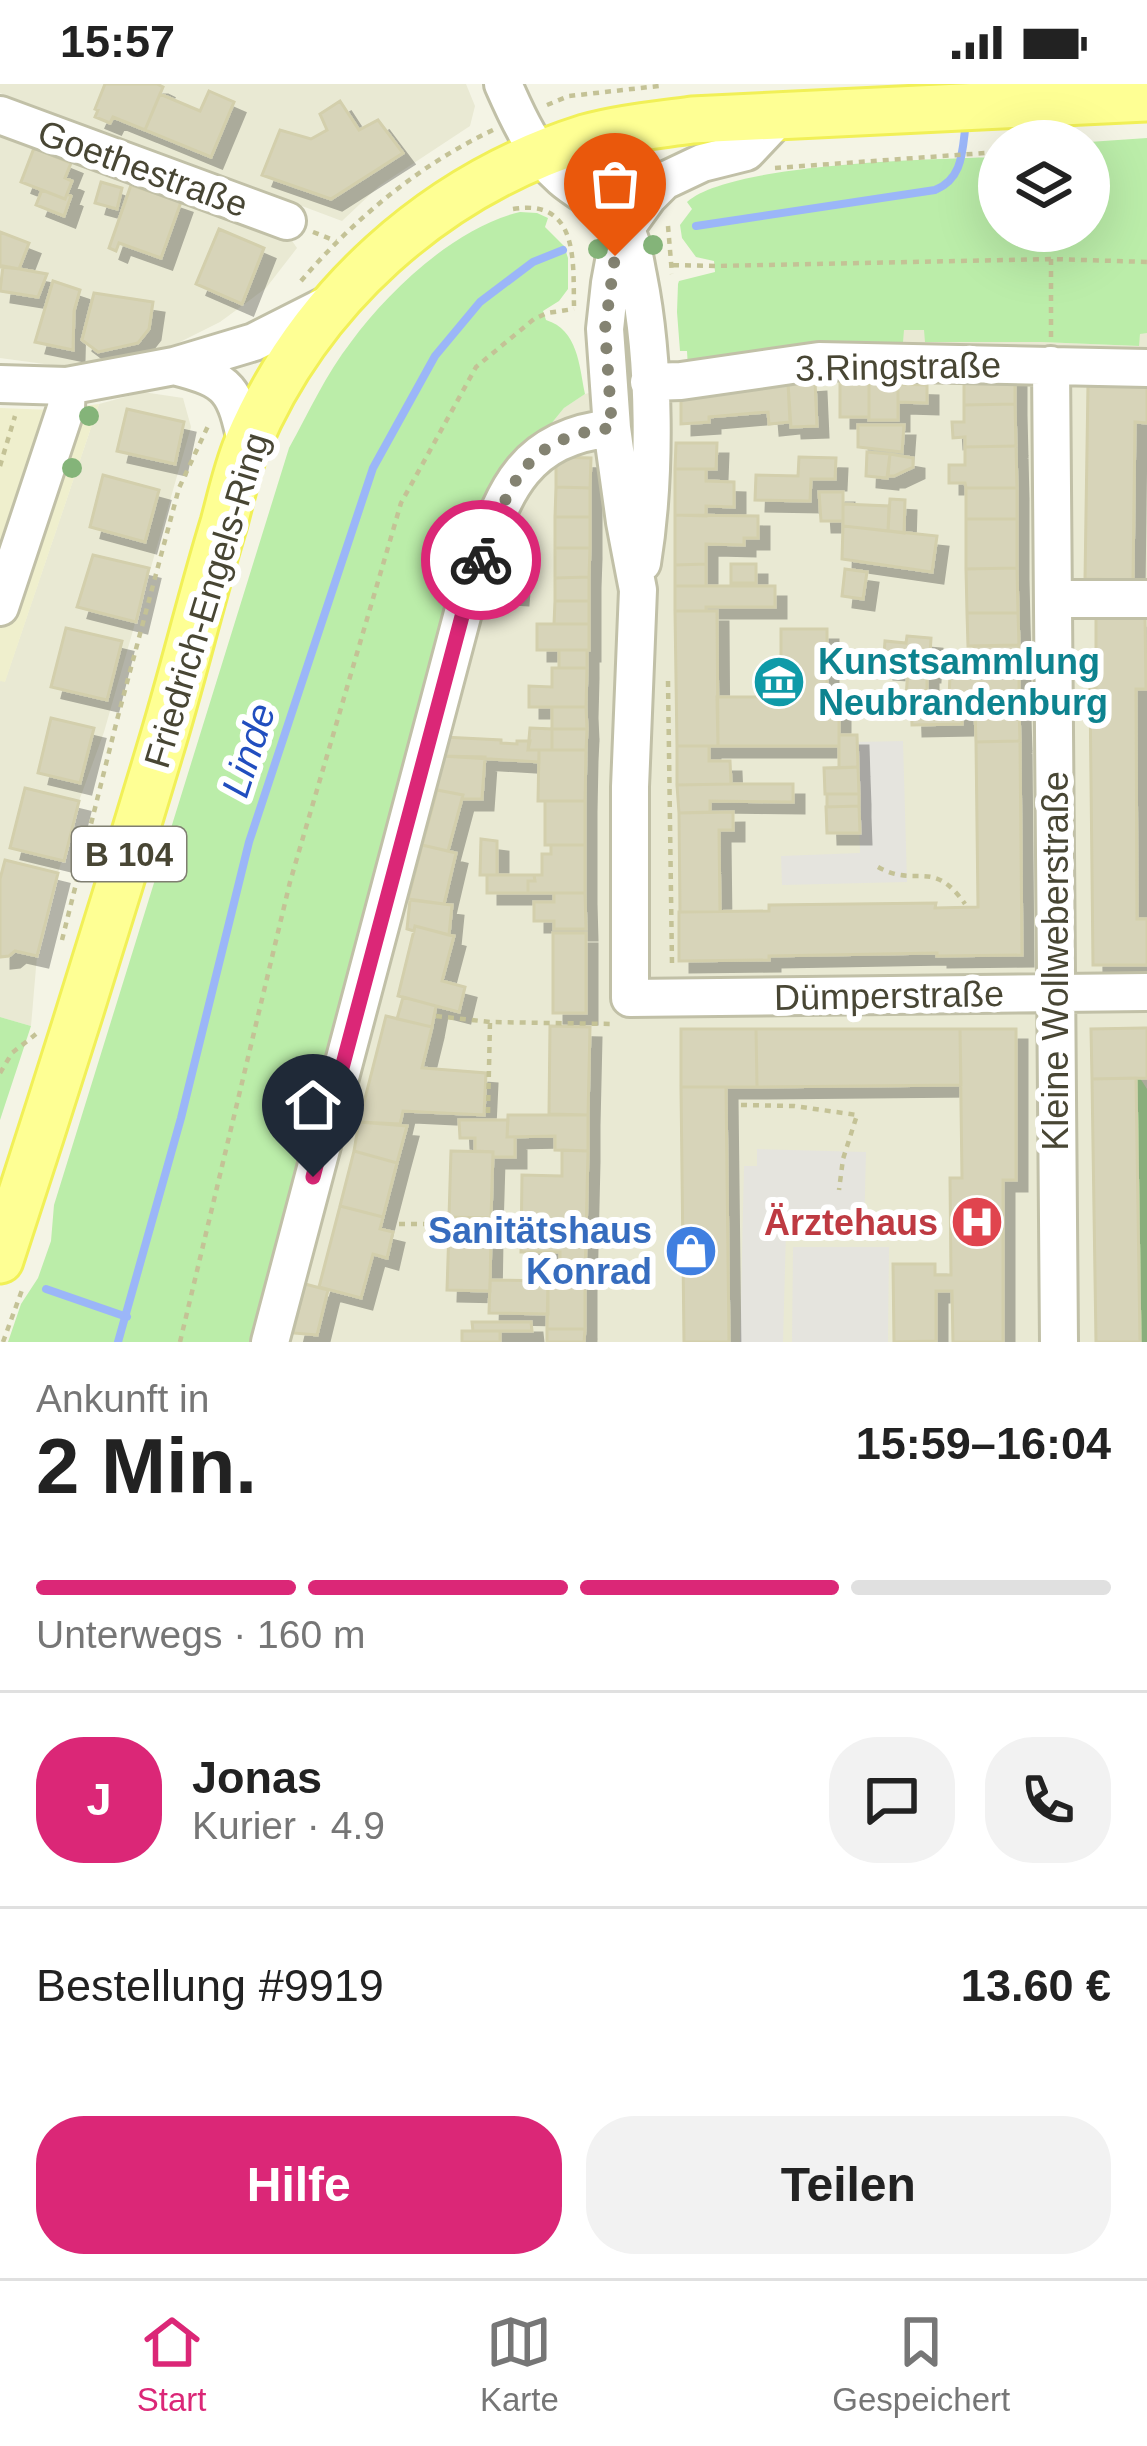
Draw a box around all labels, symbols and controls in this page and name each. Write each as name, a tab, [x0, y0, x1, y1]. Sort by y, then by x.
text: 15:57	[60, 16, 175, 67]
street label: Goethestraße	[32, 112, 253, 225]
map controls	[978, 120, 1110, 252]
button: layers	[978, 120, 1110, 252]
pin	[564, 133, 666, 256]
icon: bag	[582, 151, 648, 217]
street label: 3.Ringstraße	[795, 344, 1001, 389]
street label: Friedrich-Engels-Ring	[136, 428, 277, 773]
courier	[421, 500, 541, 620]
icon: bike	[448, 527, 514, 593]
place label: Kunstsammlung Neubrandenburg	[818, 641, 1108, 723]
museum icon: Kunstsammlung Neubrandenburg	[751, 654, 807, 710]
water label: Linde	[213, 698, 284, 802]
street label: Kleine Wollweberstraße	[1035, 771, 1076, 1151]
road number: B 104	[72, 827, 186, 881]
street label: Dümperstraße	[774, 973, 1004, 1018]
pin	[262, 1054, 364, 1177]
icon: home	[280, 1072, 346, 1138]
hospital icon: Ärztehaus	[949, 1194, 1005, 1250]
place label: Ärztehaus	[764, 1202, 938, 1243]
place label: Sanitätshaus Konrad	[428, 1210, 652, 1292]
shop icon: Sanitätshaus Konrad	[663, 1223, 719, 1279]
text: Ankunft in	[36, 1377, 209, 1420]
text: 15:59–16:04	[856, 1418, 1111, 1469]
text: 2 Min.	[36, 1422, 257, 1510]
text: Unterwegs · 160 m	[36, 1613, 365, 1656]
button: chat	[829, 1737, 955, 1863]
button: phone	[985, 1737, 1111, 1863]
text: Jonas	[192, 1752, 322, 1803]
text: J	[86, 1774, 112, 1825]
text: Kurier · 4.9	[192, 1804, 385, 1847]
text: Bestellung #9919	[36, 1960, 384, 2011]
text: 13.60 €	[961, 1960, 1111, 2011]
button: Hilfe	[36, 2116, 562, 2254]
button: Teilen	[586, 2116, 1111, 2254]
tab: Start	[137, 2309, 206, 2419]
tab: Karte	[480, 2309, 559, 2419]
tab: Gespeichert	[832, 2309, 1010, 2419]

